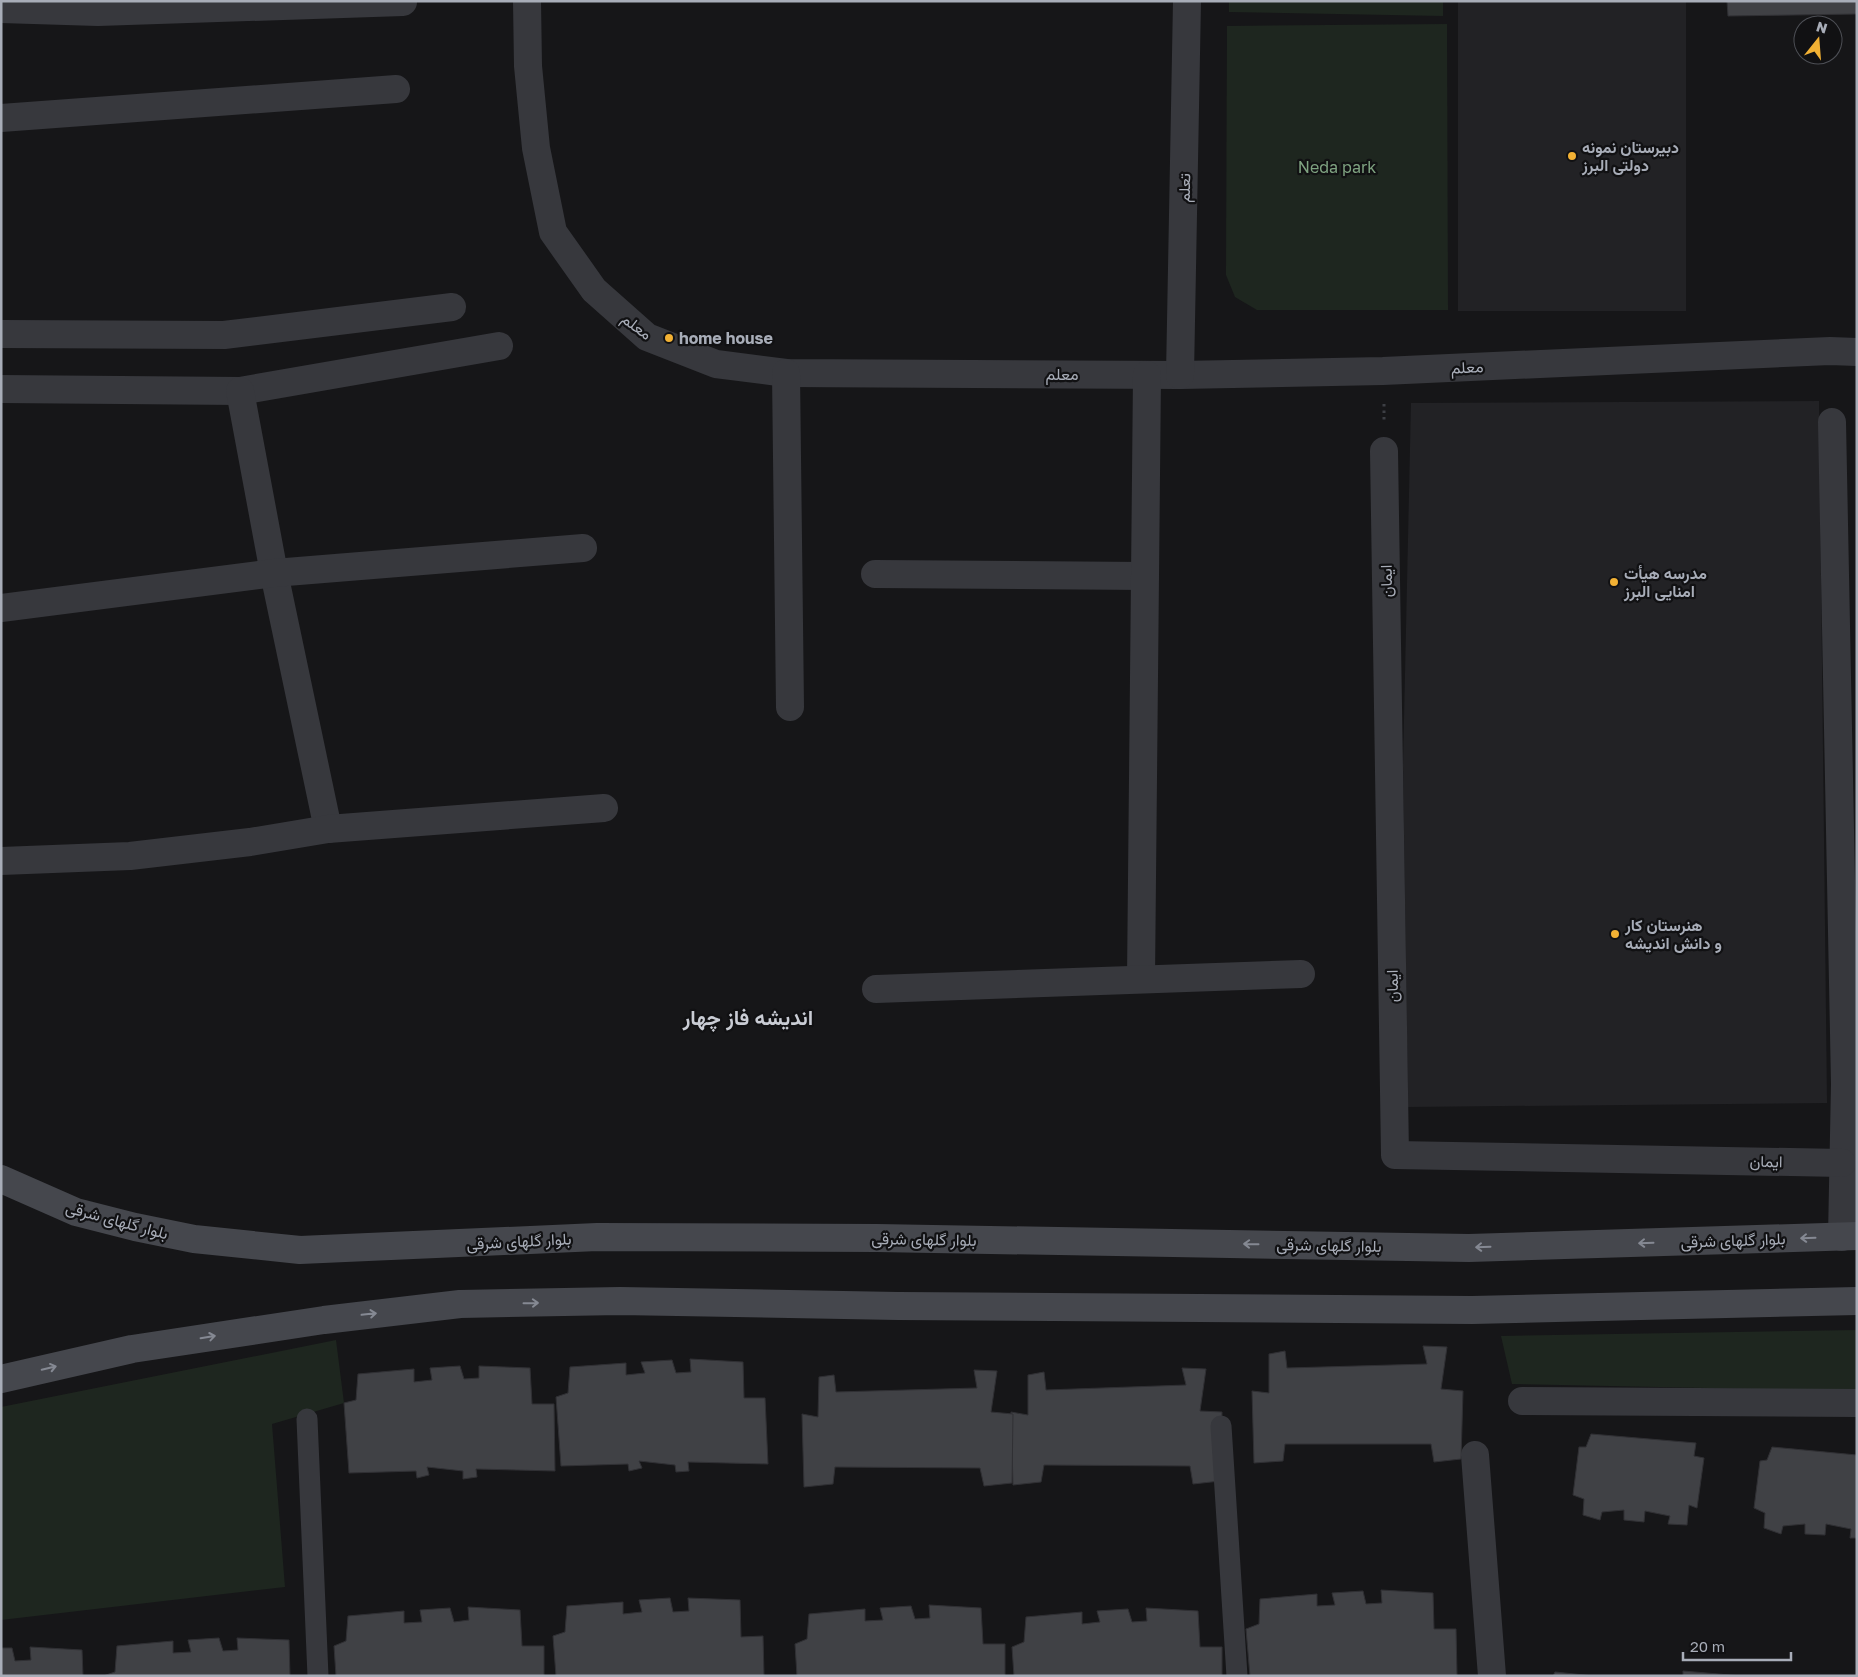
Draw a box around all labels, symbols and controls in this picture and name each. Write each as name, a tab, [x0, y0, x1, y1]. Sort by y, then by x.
north arrow	[1793, 15, 1843, 65]
text: N	[1814, 17, 1830, 37]
place label: دبیرستان نمونه دولتی البرز	[1581, 137, 1679, 176]
marker: دبیرستان نمونه دولتی البرز	[1566, 150, 1578, 162]
park label: Neda park	[1298, 157, 1376, 177]
street label: تعلم	[1174, 173, 1195, 203]
street label: معلم	[617, 308, 656, 345]
place label: home house	[679, 328, 773, 348]
marker: home house	[663, 332, 675, 344]
street label: معلم	[1450, 356, 1484, 379]
street label: معلم	[1046, 364, 1078, 385]
place label: مدرسه هیأت امنایی البرز	[1623, 563, 1707, 602]
street label: ایمان	[1376, 564, 1396, 598]
marker: مدرسه هیأت امنایی البرز	[1608, 576, 1620, 588]
place label: هنرستان کار و دانش اندیشه	[1624, 915, 1722, 954]
marker: هنرستان کار و دانش اندیشه	[1609, 928, 1621, 940]
street label: ایمان	[1382, 969, 1402, 1003]
district label: اندیشه فاز چهار	[682, 1004, 813, 1032]
street label: ایمان	[1749, 1151, 1783, 1171]
street label: بلوار گلهای شرقی	[63, 1197, 170, 1244]
street label: بلوار گلهای شرقی	[466, 1228, 572, 1255]
street label: بلوار گلهای شرقی	[871, 1228, 977, 1251]
street label: بلوار گلهای شرقی	[1680, 1228, 1786, 1253]
one-way arrow	[1800, 1233, 1816, 1243]
street label: بلوار گلهای شرقی	[1276, 1234, 1382, 1257]
one-way arrow	[1638, 1238, 1654, 1247]
one-way arrow	[1243, 1239, 1259, 1249]
one-way arrow	[1475, 1243, 1491, 1252]
one-way arrow	[522, 1298, 539, 1308]
one-way arrow	[361, 1310, 377, 1319]
one-way arrow	[200, 1332, 216, 1342]
one-way arrow	[40, 1363, 56, 1372]
scale bar	[1683, 1630, 1790, 1662]
text: 20 m	[1690, 1637, 1725, 1655]

